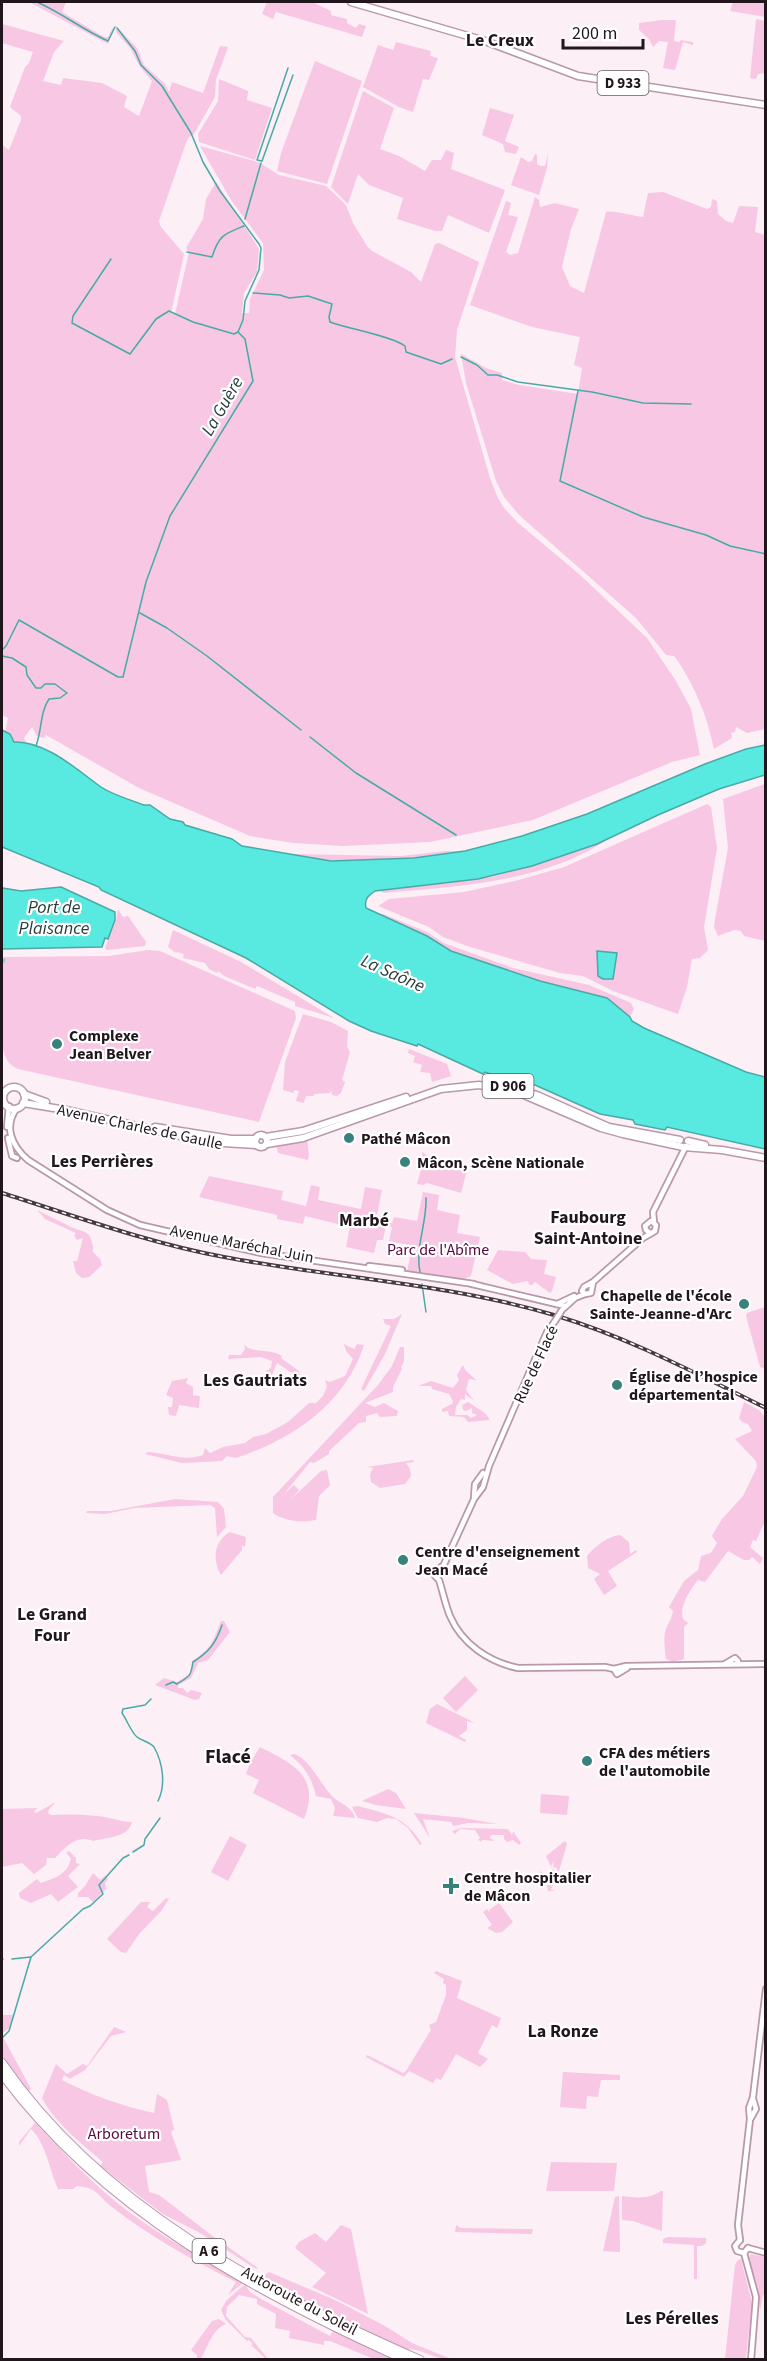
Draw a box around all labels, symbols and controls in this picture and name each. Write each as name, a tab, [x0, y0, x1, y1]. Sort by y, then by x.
scale bar	[563, 12, 642, 50]
text: 200 m	[572, 21, 617, 46]
district label: Le Creux	[466, 28, 534, 53]
road number: D 933	[598, 71, 648, 95]
water label: La Guère	[195, 372, 250, 440]
water label: Port de Plaisance	[19, 895, 90, 941]
water label: La Saône	[357, 948, 429, 999]
place label: Complexe Jean Belver	[69, 1025, 152, 1065]
marker: Complexe Jean Belver	[50, 1037, 64, 1051]
road number: D 906	[482, 1074, 534, 1098]
street label: Avenue Charles de Gaulle	[55, 1099, 225, 1155]
place label: Pathé Mâcon	[361, 1128, 451, 1150]
marker: Pathé Mâcon	[342, 1131, 356, 1145]
district label: Les Perrières	[51, 1149, 153, 1174]
place label: Mâcon, Scène Nationale	[417, 1152, 584, 1174]
marker: Mâcon, Scène Nationale	[398, 1155, 412, 1169]
district label: Faubourg Saint-Antoine	[534, 1205, 642, 1251]
district label: Marbé	[339, 1208, 389, 1233]
street label: Avenue Maréchal Juin	[168, 1219, 316, 1269]
park label: Parc de l'Abîme	[387, 1239, 489, 1261]
place label: Chapelle de l'école Sainte-Jeanne-d'Arc	[589, 1285, 733, 1325]
marker: Chapelle de l'école Sainte-Jeanne-d'Arc	[737, 1297, 751, 1311]
street label: Rue de Flacé	[508, 1322, 564, 1407]
place label: Église de l’hospice départemental	[629, 1366, 758, 1406]
district label: Les Gautriats	[203, 1368, 307, 1393]
marker: Église de l’hospice départemental	[610, 1378, 624, 1392]
place label: Centre d'enseignement Jean Macé	[415, 1541, 580, 1581]
marker: Centre d'enseignement Jean Macé	[396, 1553, 410, 1567]
district label: Le Grand Four	[17, 1602, 87, 1648]
place label: CFA des métiers de l'automobile	[599, 1742, 710, 1782]
district label: Flacé	[205, 1743, 251, 1771]
marker: CFA des métiers de l'automobile	[580, 1754, 594, 1768]
place label: Centre hospitalier de Mâcon	[464, 1867, 592, 1907]
marker: Centre hospitalier de Mâcon	[442, 1877, 460, 1895]
district label: La Ronze	[528, 2019, 598, 2044]
park label: Arboretum	[88, 2123, 160, 2145]
road number: A 6	[192, 2239, 226, 2263]
street label: Autoroute du Soleil	[238, 2261, 361, 2341]
district label: Les Pérelles	[625, 2306, 719, 2331]

